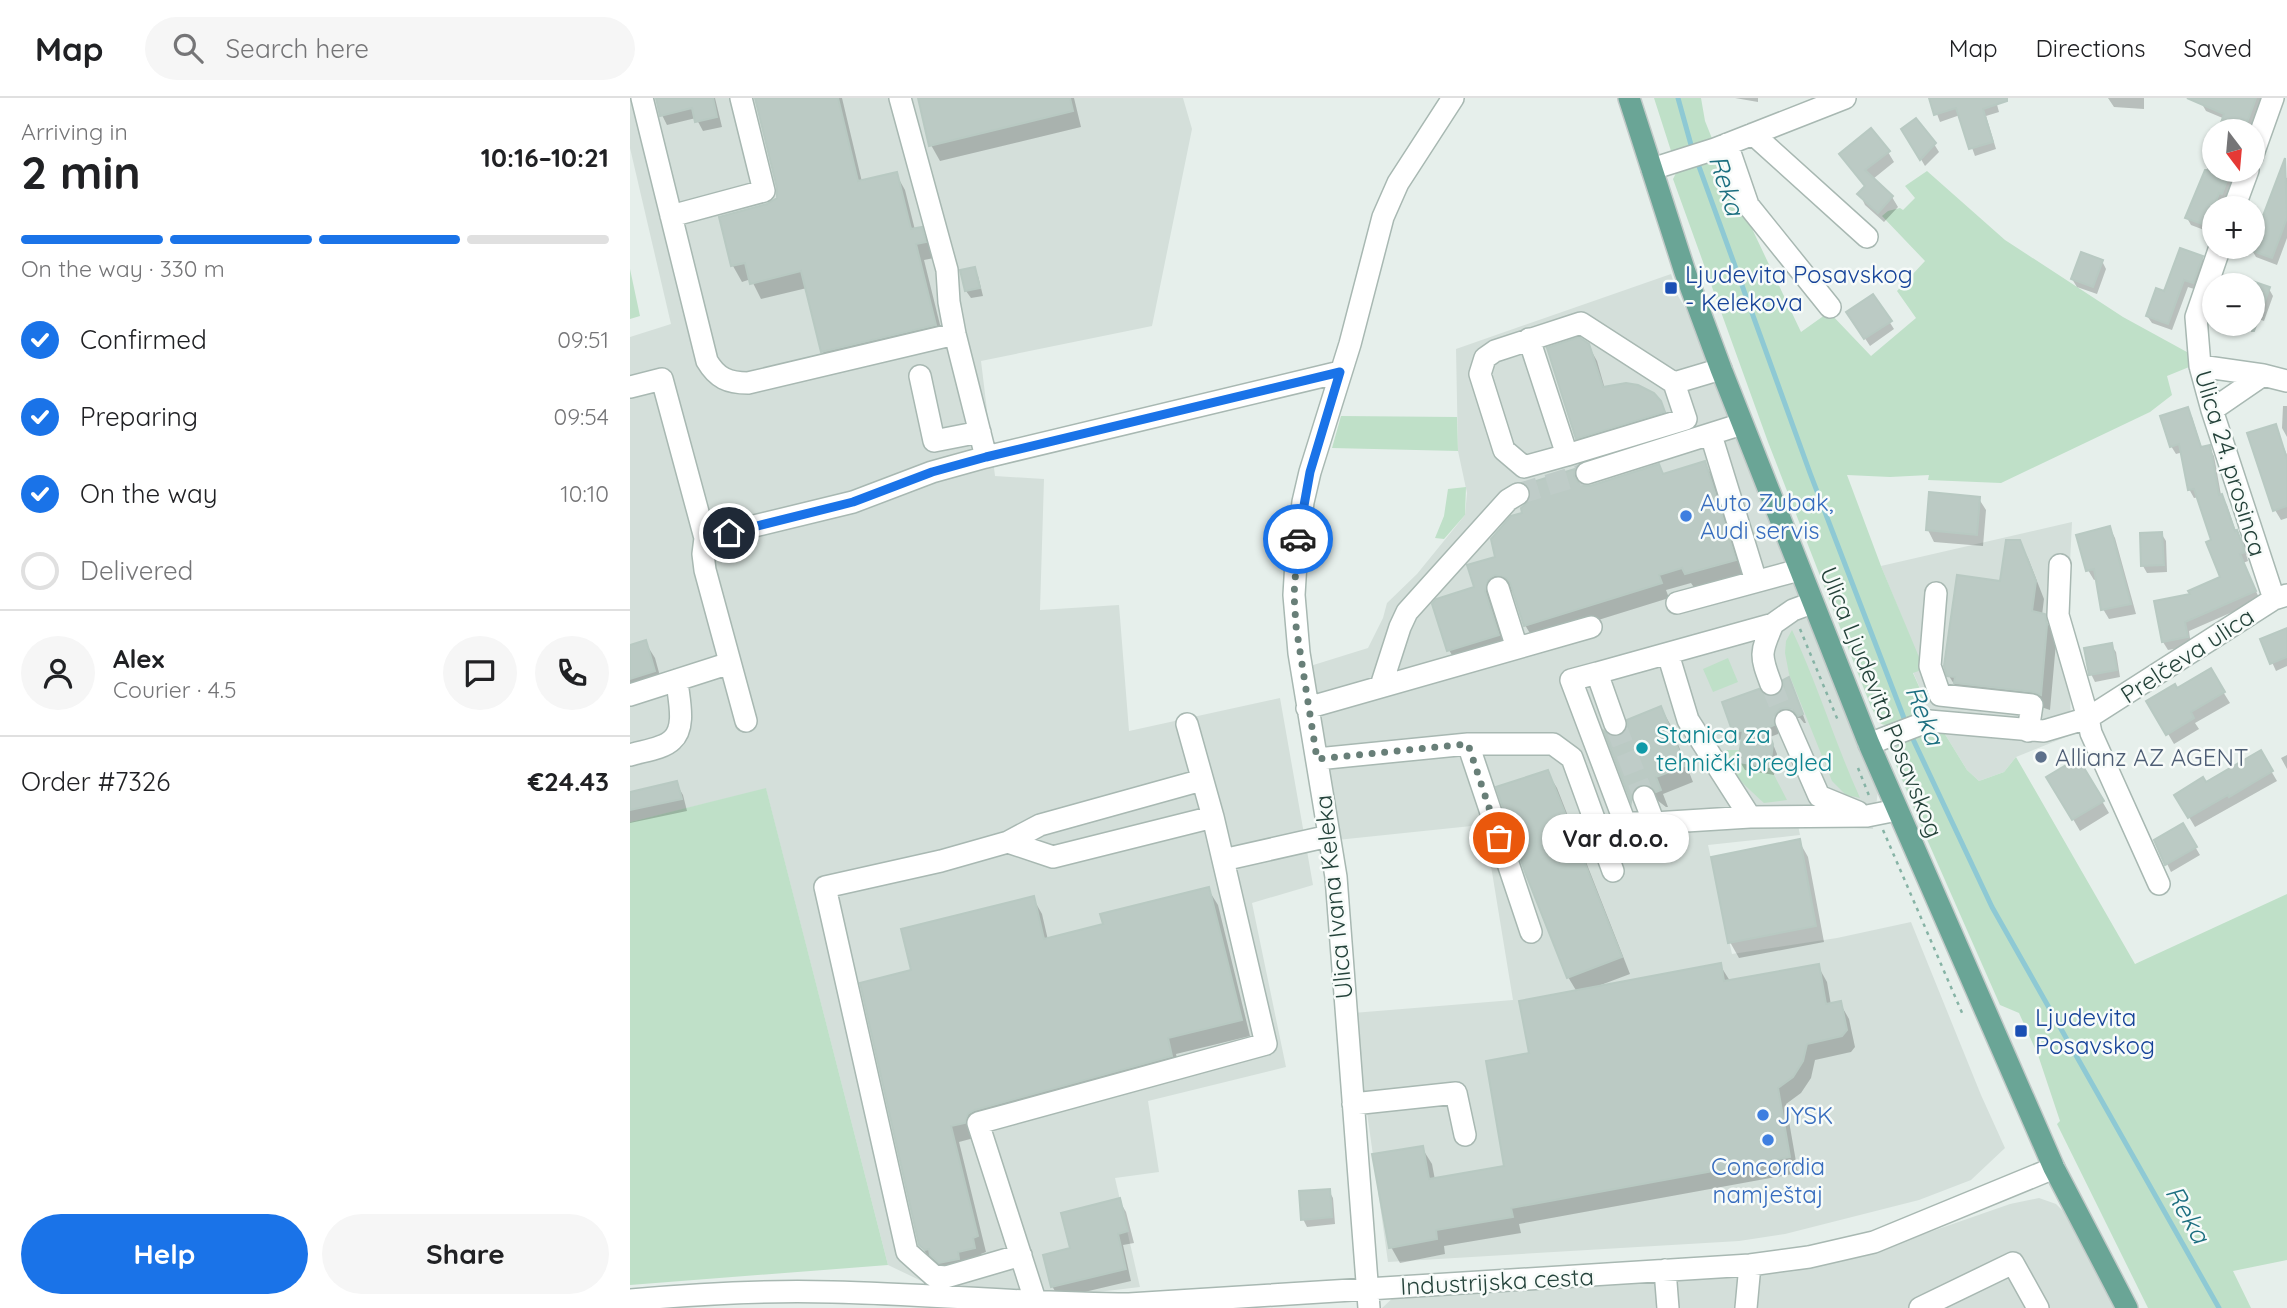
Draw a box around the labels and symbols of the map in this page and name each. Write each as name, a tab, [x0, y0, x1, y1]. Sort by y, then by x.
north arrow	[2202, 119, 2264, 182]
water label: Reka	[1702, 151, 1753, 221]
place label: Ljudevita Posavskog - Kelekova	[1685, 259, 1913, 317]
marker: Ljudevita Posavskog - Kelekova	[1663, 280, 1679, 296]
street label: Ulica 24. prosinca	[2188, 366, 2274, 560]
place label: Auto Zubak, Audi servis	[1700, 487, 1834, 545]
pin	[699, 503, 759, 563]
courier	[1263, 504, 1333, 574]
marker: Auto Zubak, Audi servis	[1678, 508, 1694, 524]
street label: Ulica Ljudevita Posavskog	[1814, 562, 1950, 842]
street label: Prelčeva ulica	[2115, 601, 2259, 709]
water label: Reka	[1898, 680, 1952, 751]
place label: Stanica za tehnički pregled	[1656, 719, 1832, 777]
marker: Stanica za tehnički pregled	[1634, 740, 1650, 756]
place label: Allianz AZ AGENT	[2055, 742, 2248, 772]
marker: Allianz AZ AGENT	[2033, 749, 2049, 765]
street label: Ulica Ivana Keleka	[1307, 794, 1359, 1000]
pin	[1469, 808, 1529, 868]
callout: Var d.o.o.	[1541, 814, 1688, 862]
place label: Ljudevita Posavskog	[2035, 1002, 2155, 1060]
marker: Ljudevita Posavskog	[2013, 1023, 2029, 1039]
place label: JYSK	[1777, 1100, 1833, 1130]
marker: JYSK	[1755, 1107, 1771, 1123]
marker: Concordia namještaj	[1760, 1132, 1776, 1148]
place label: Concordia namještaj	[1711, 1151, 1825, 1209]
water label: Reka	[2158, 1179, 2218, 1250]
street label: Industrijska cesta	[1399, 1261, 1595, 1301]

